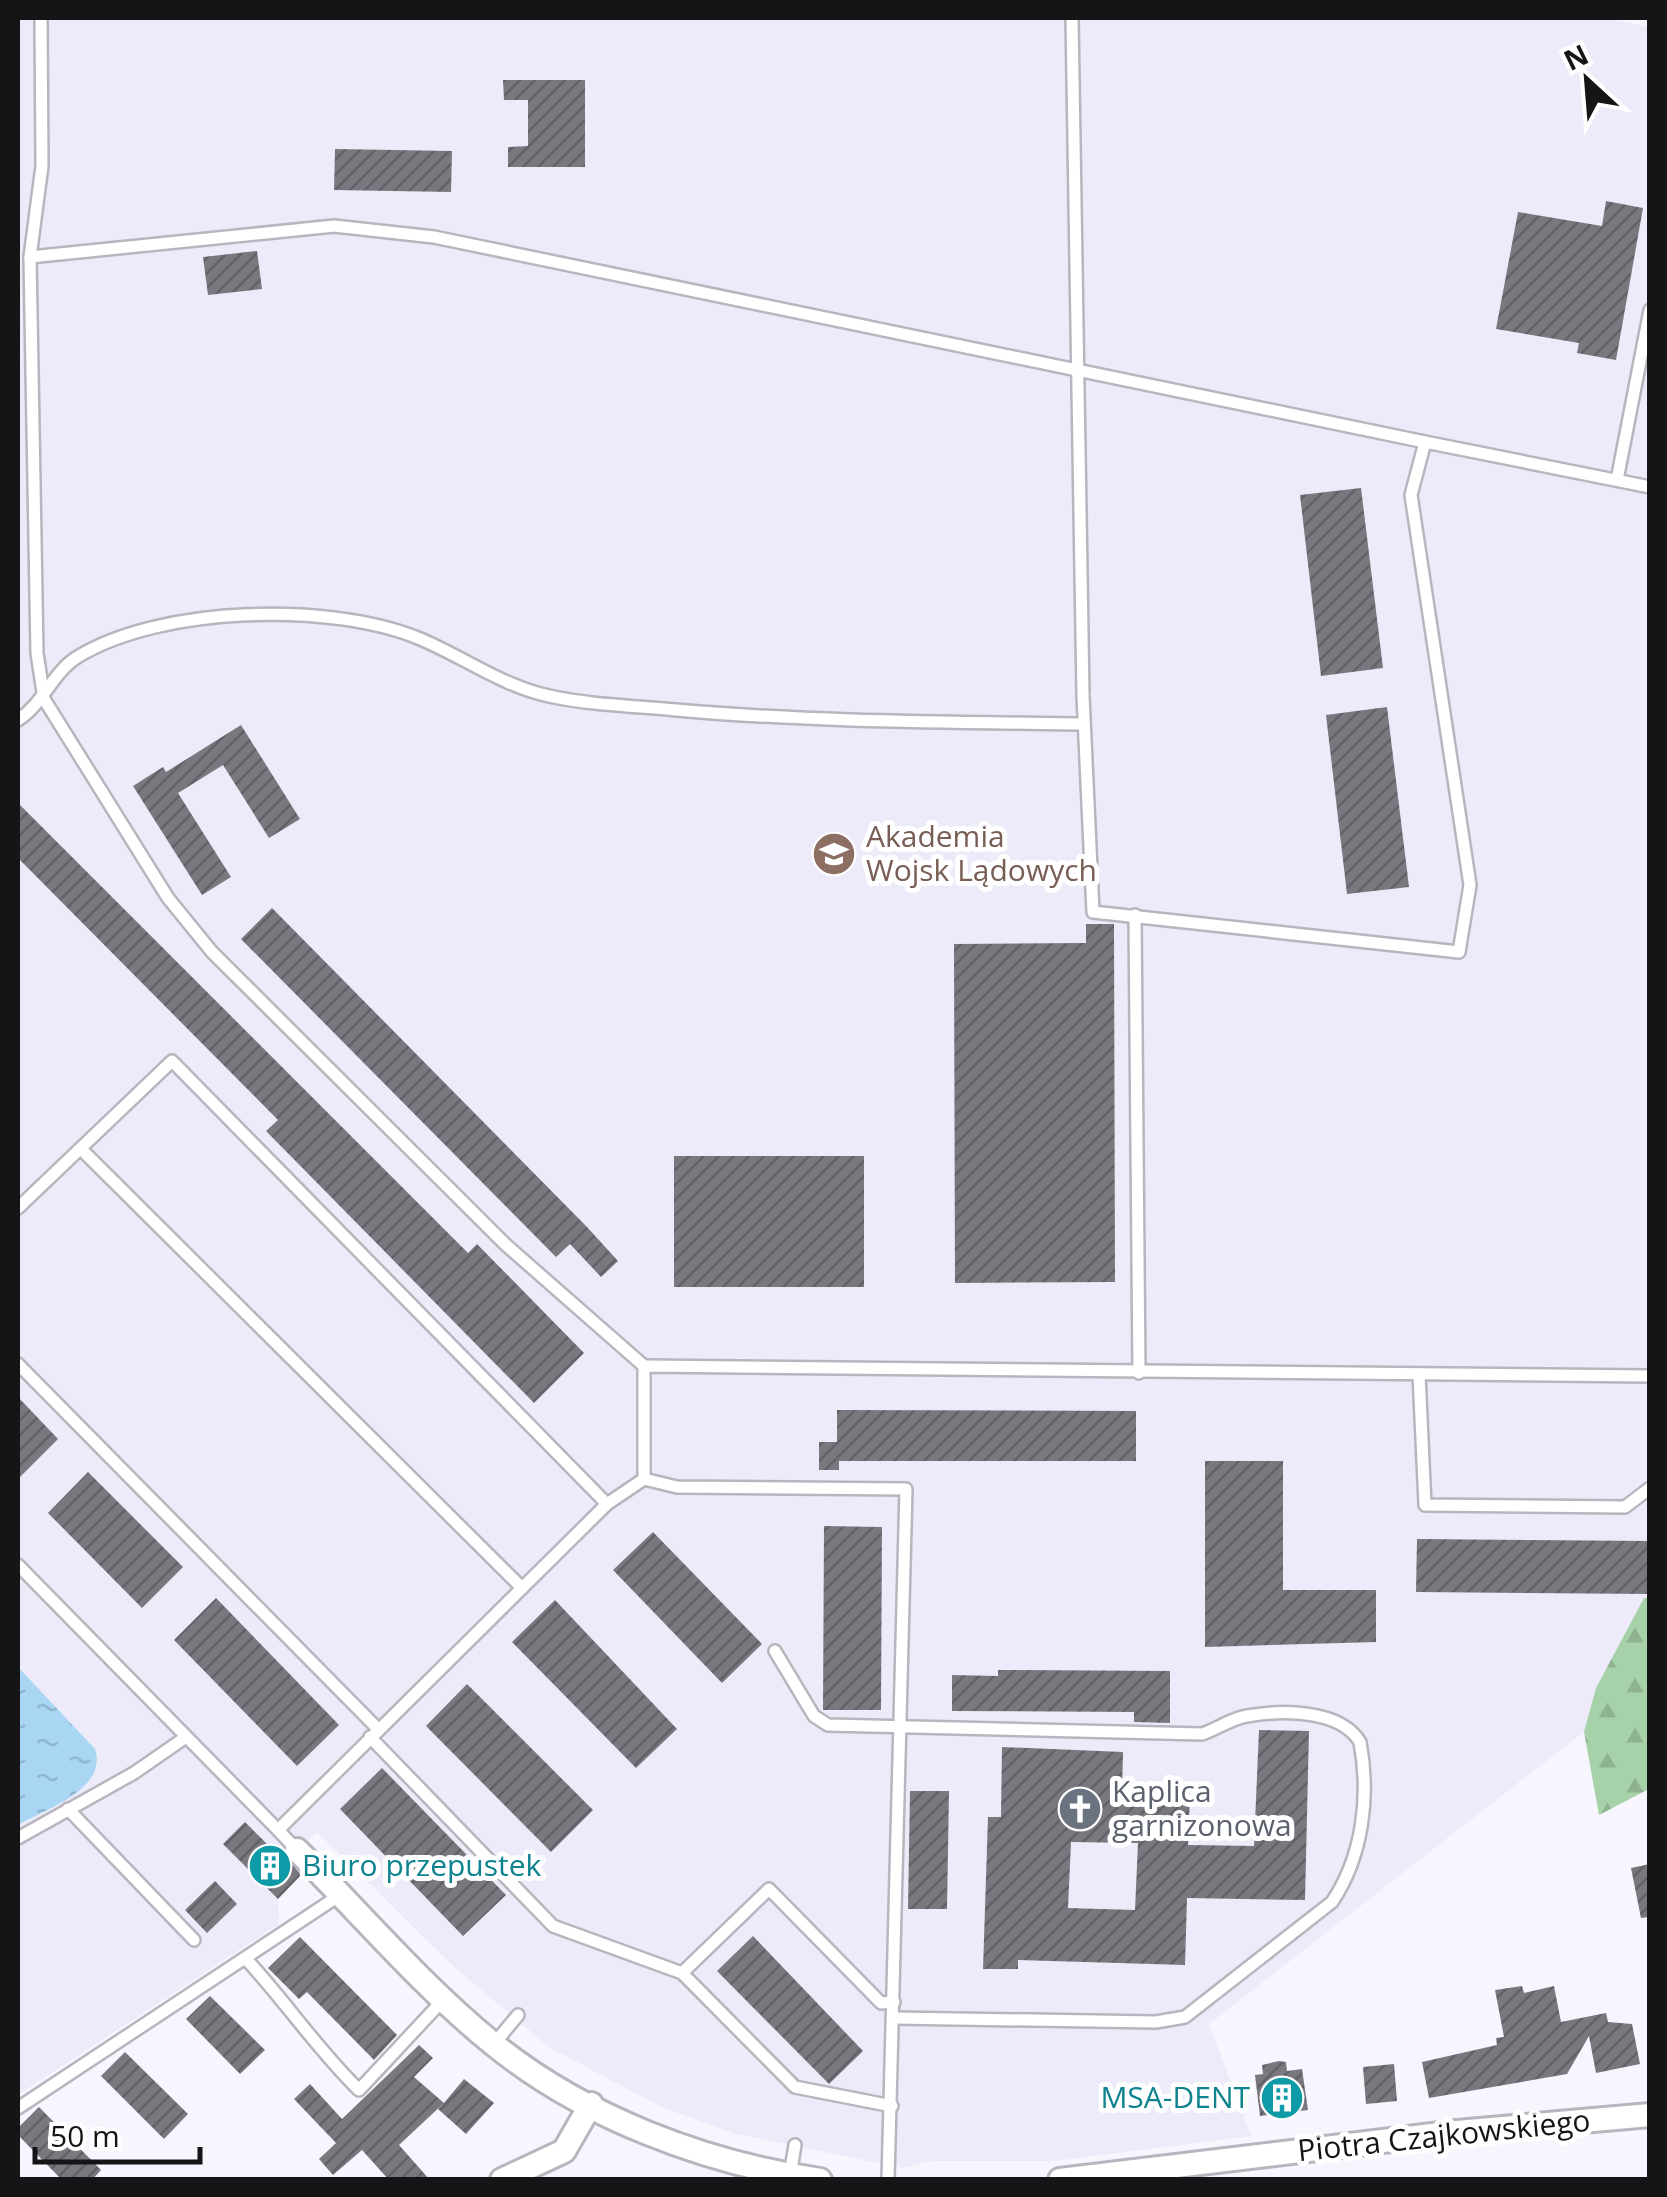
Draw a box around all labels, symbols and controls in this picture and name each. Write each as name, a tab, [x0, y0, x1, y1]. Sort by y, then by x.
north arrow	[1537, 30, 1637, 130]
text: N	[1557, 35, 1594, 79]
place label: Akademia Wojsk Lądowych	[866, 815, 1097, 890]
school or university icon: Akademia Wojsk Lądowych	[811, 831, 857, 877]
place label: Kaplica garnizonowa	[1112, 1770, 1292, 1845]
church icon: Kaplica garnizonowa	[1057, 1786, 1103, 1832]
building icon: Biuro przepustek	[247, 1843, 293, 1889]
place label: Biuro przepustek	[302, 1844, 542, 1885]
building icon: MSA-DENT	[1259, 2075, 1305, 2121]
place label: MSA-DENT	[1100, 2076, 1250, 2117]
street label: Piotra Czajkowskiego	[1295, 2099, 1592, 2170]
scale bar	[35, 2102, 200, 2164]
text: 50 m	[50, 2115, 120, 2156]

